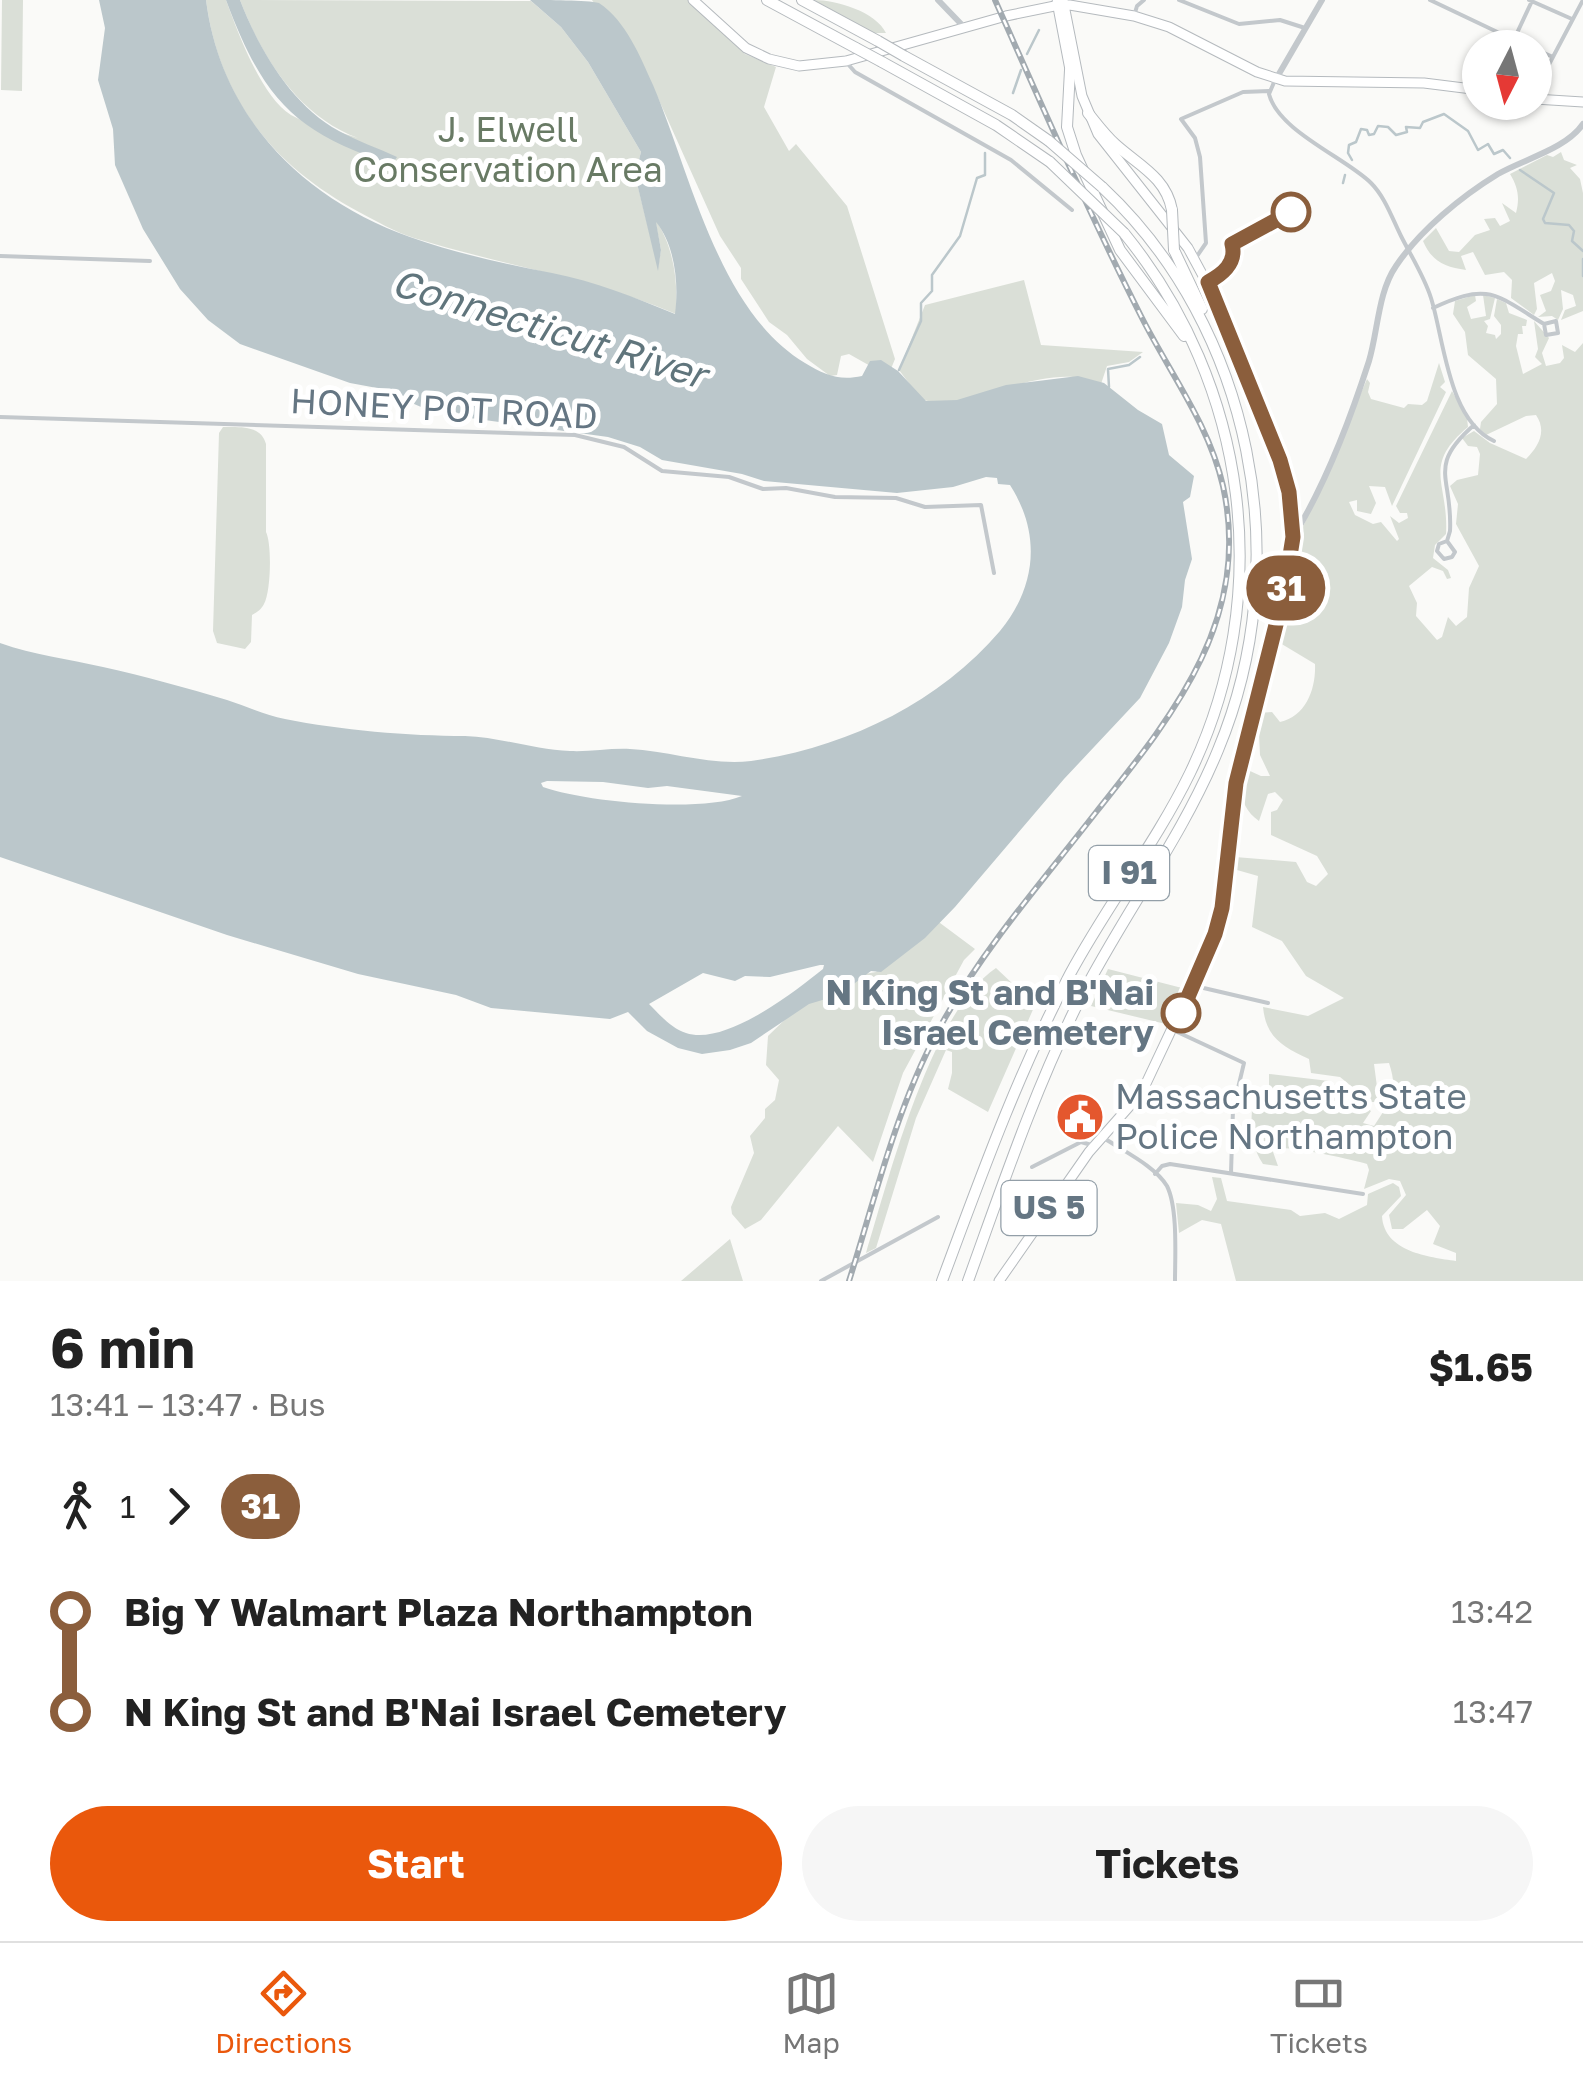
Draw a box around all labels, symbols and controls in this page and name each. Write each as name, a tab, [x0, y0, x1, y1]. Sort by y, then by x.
north arrow	[1462, 30, 1552, 120]
map controls	[1462, 30, 1552, 120]
park label: J. Elwell Conservation Area	[353, 108, 663, 190]
unlabelled marker	[1272, 193, 1310, 231]
water label: Connecticut River	[387, 258, 717, 398]
street label: HONEY POT ROAD	[289, 379, 599, 437]
line badge: 31	[1241, 556, 1331, 620]
text: 31	[1266, 567, 1306, 609]
road number: I 91	[1089, 846, 1169, 900]
place label: N King St and B'Nai Israel Cemetery	[825, 971, 1154, 1053]
marker: N King St and B'Nai Israel Cemetery	[1162, 994, 1200, 1032]
place label: Massachusetts State Police Northampton	[1115, 1075, 1467, 1157]
public building icon: Massachusetts State Police Northampton	[1054, 1091, 1106, 1143]
road number: US 5	[1002, 1181, 1096, 1235]
text: 6 min	[50, 1314, 195, 1380]
text: $1.65	[1428, 1344, 1533, 1389]
text: 13:41 – 13:47 · Bus	[50, 1385, 326, 1423]
icon: walk	[50, 1479, 105, 1534]
icon: forward	[151, 1479, 206, 1534]
text: 31	[241, 1485, 280, 1527]
text: 1	[120, 1487, 136, 1525]
text: Big Y Walmart Plaza Northampton	[124, 1589, 753, 1634]
text: 13:42	[1451, 1592, 1533, 1630]
text: N King St and B'Nai Israel Cemetery	[124, 1689, 787, 1734]
text: 13:47	[1453, 1692, 1533, 1730]
button: Start	[50, 1806, 782, 1921]
button: Tickets	[802, 1806, 1533, 1921]
tab: Directions	[215, 1966, 352, 2059]
tab: Map	[782, 1966, 840, 2059]
tab: Tickets	[1270, 1966, 1368, 2059]

